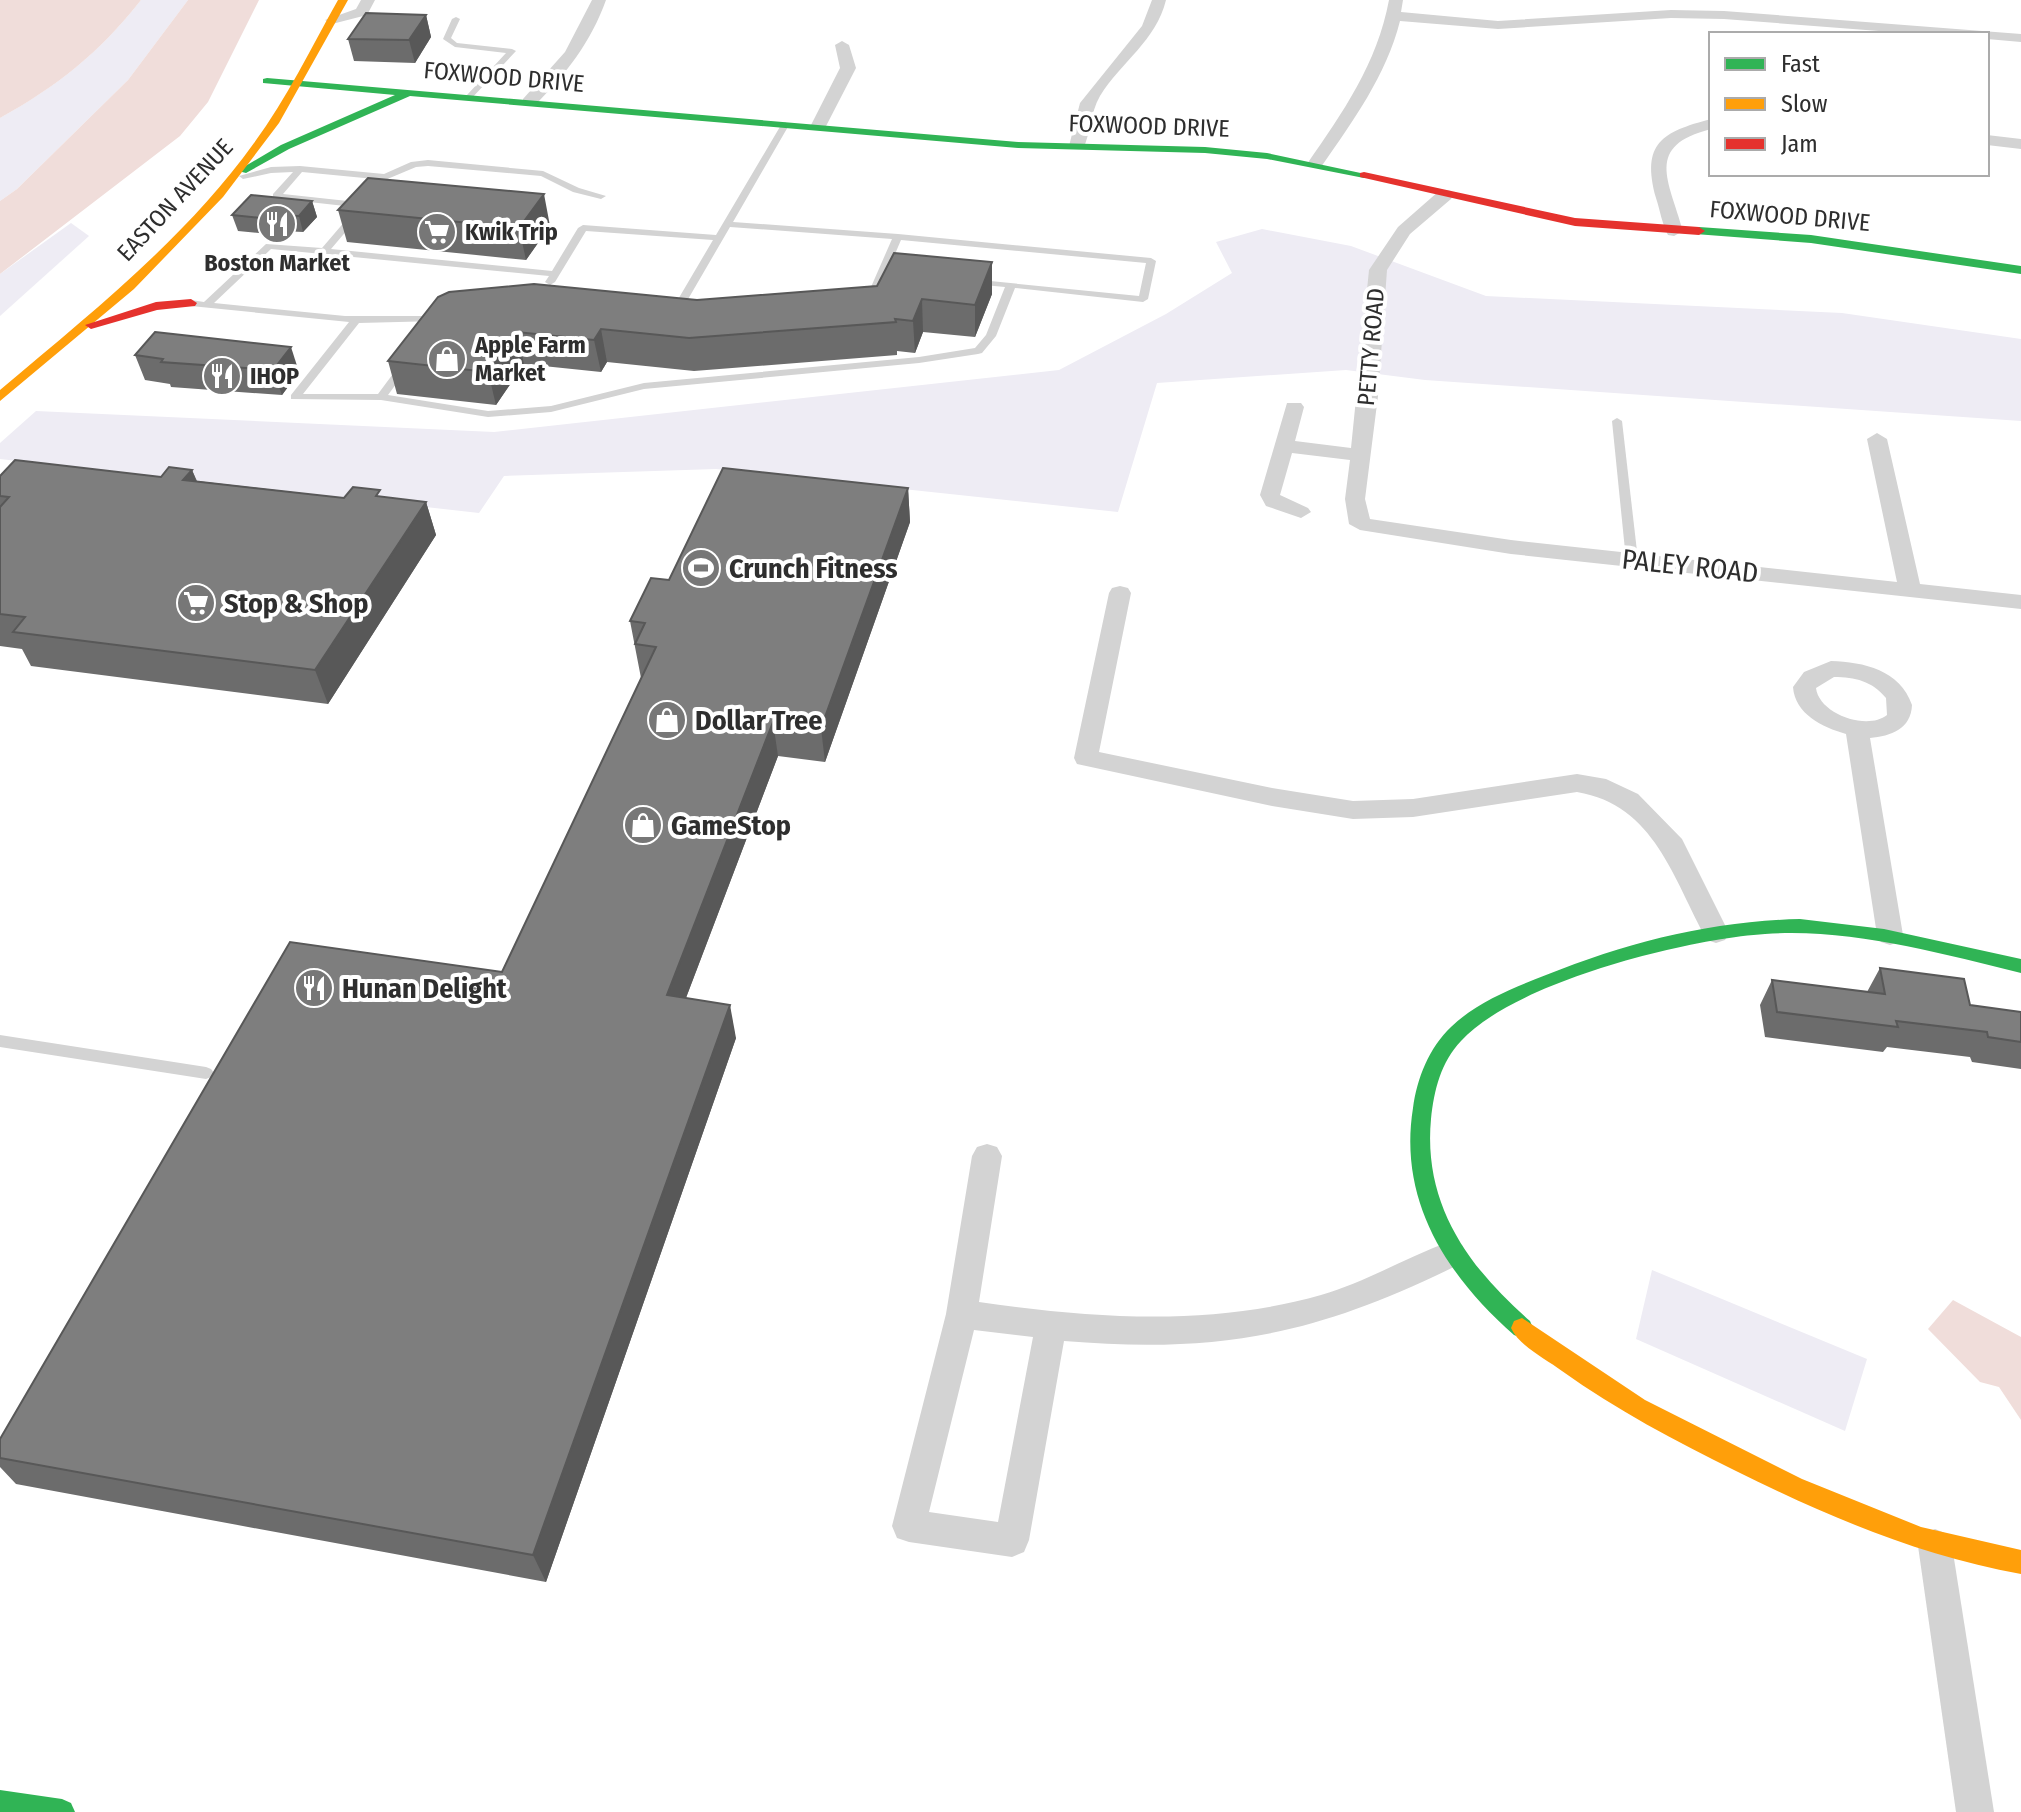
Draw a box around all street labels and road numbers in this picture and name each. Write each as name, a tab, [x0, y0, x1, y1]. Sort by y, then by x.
street label: FOXWOOD DRIVE	[423, 56, 585, 98]
street label: FOXWOOD DRIVE	[1068, 109, 1230, 143]
street label: EASTON AVENUE	[111, 133, 239, 267]
street label: FOXWOOD DRIVE	[1709, 195, 1871, 237]
street label: PETTY ROAD	[1352, 287, 1390, 407]
street label: PALEY ROAD	[1620, 542, 1760, 590]

